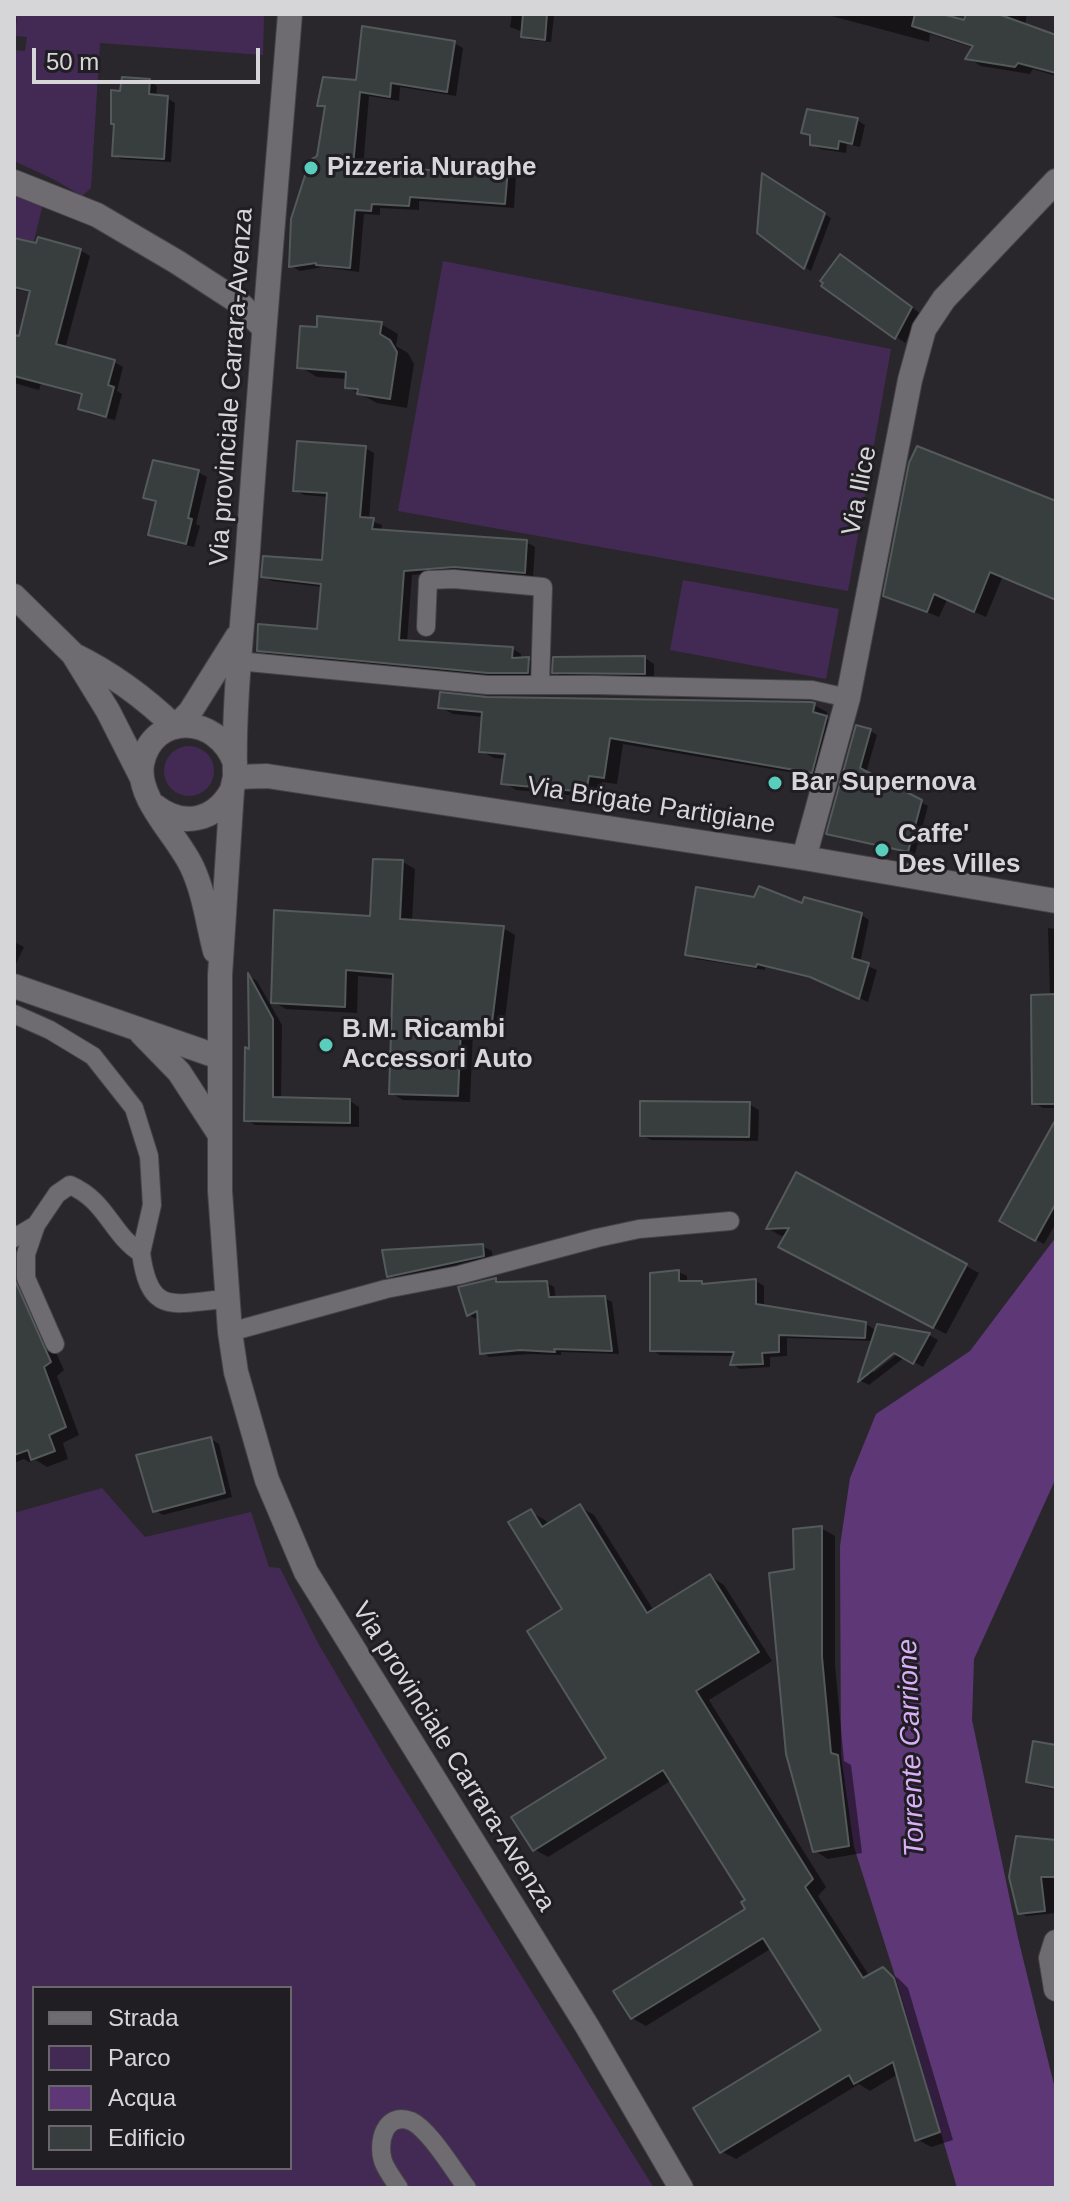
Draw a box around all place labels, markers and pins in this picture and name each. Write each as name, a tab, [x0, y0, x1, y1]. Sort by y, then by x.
place label: Pizzeria Nuraghe	[327, 152, 537, 184]
marker: Pizzeria Nuraghe	[302, 159, 320, 177]
place label: Bar Supernova	[791, 767, 976, 799]
marker: Bar Supernova	[766, 774, 784, 792]
place label: Caffe' Des Villes	[898, 819, 1020, 880]
marker: Caffe' Des Villes	[873, 841, 891, 859]
place label: B.M. Ricambi Accessori Auto	[342, 1014, 533, 1076]
marker: B.M. Ricambi Accessori Auto	[317, 1036, 335, 1054]

